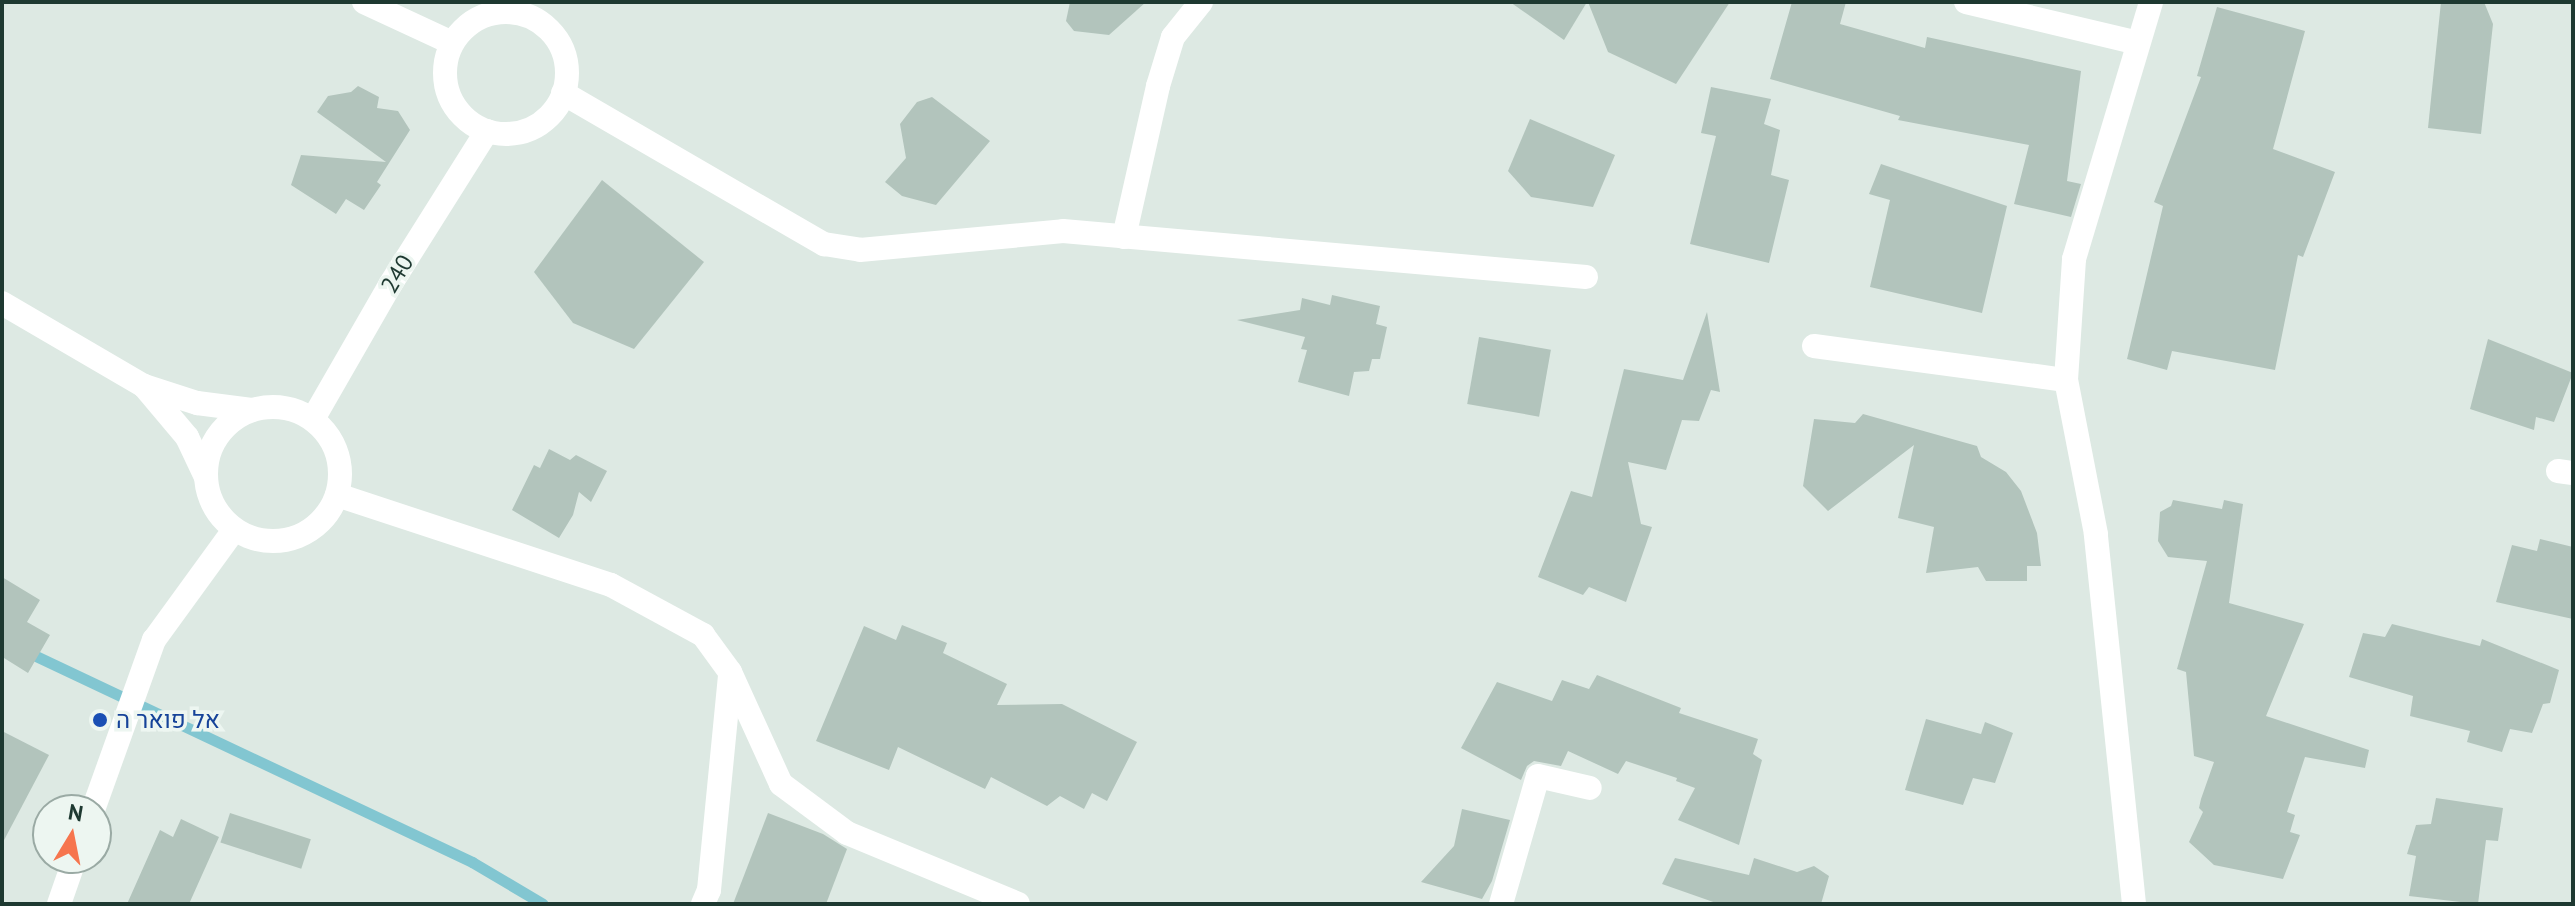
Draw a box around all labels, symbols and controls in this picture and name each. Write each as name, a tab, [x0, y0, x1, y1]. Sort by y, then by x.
street label: 240	[375, 250, 419, 298]
place label: אל פואר ה	[116, 706, 220, 734]
marker: אל פואר ה	[91, 711, 109, 729]
north arrow	[32, 794, 112, 874]
text: N	[66, 797, 85, 827]

